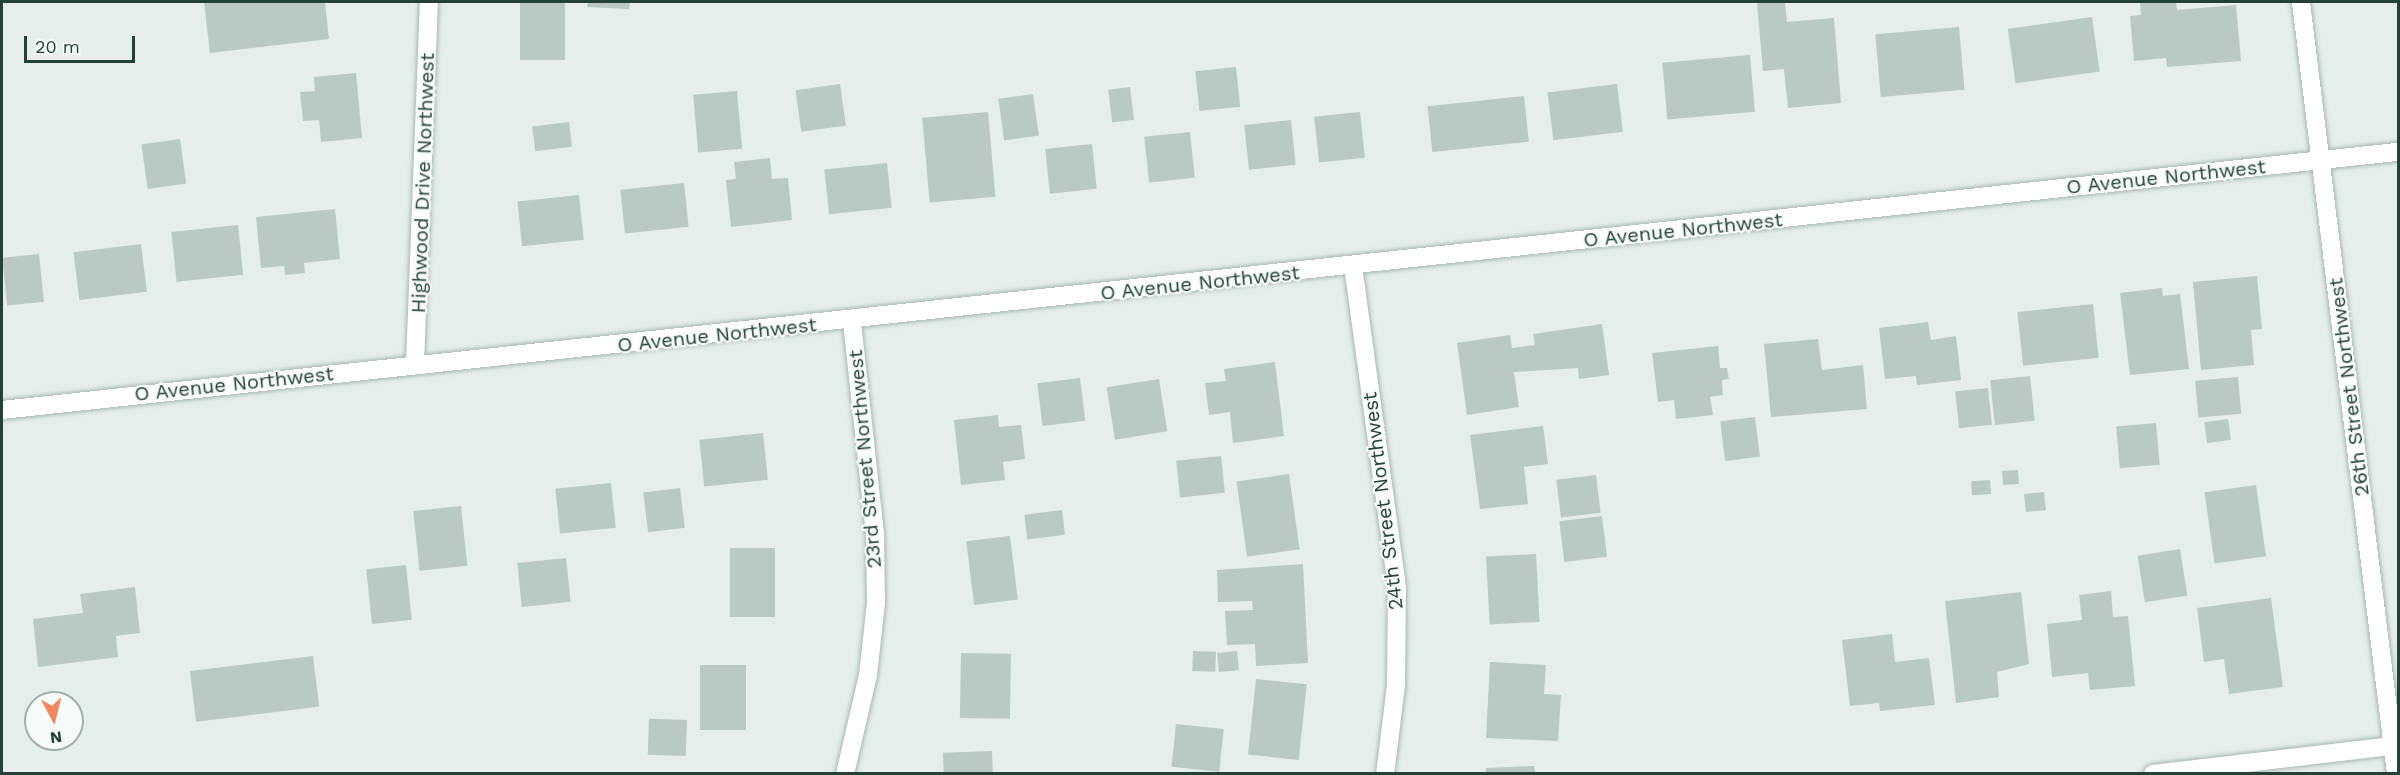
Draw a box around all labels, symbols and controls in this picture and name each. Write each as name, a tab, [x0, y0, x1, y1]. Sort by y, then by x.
scale bar	[27, 24, 138, 62]
text: 20 m	[35, 36, 80, 57]
street label: Highwood Drive Northwest	[406, 52, 440, 314]
street label: O Avenue Northwest	[2065, 155, 2267, 199]
street label: O Avenue Northwest	[1582, 208, 1784, 252]
street label: O Avenue Northwest	[1099, 261, 1301, 305]
street label: 26th Street Northwest	[2324, 276, 2374, 498]
street label: O Avenue Northwest	[616, 313, 818, 357]
street label: 23rd Street Northwest	[843, 349, 887, 569]
street label: O Avenue Northwest	[133, 362, 335, 406]
street label: 24th Street Northwest	[1358, 391, 1408, 611]
north arrow	[24, 691, 84, 751]
text: N	[49, 727, 63, 748]

